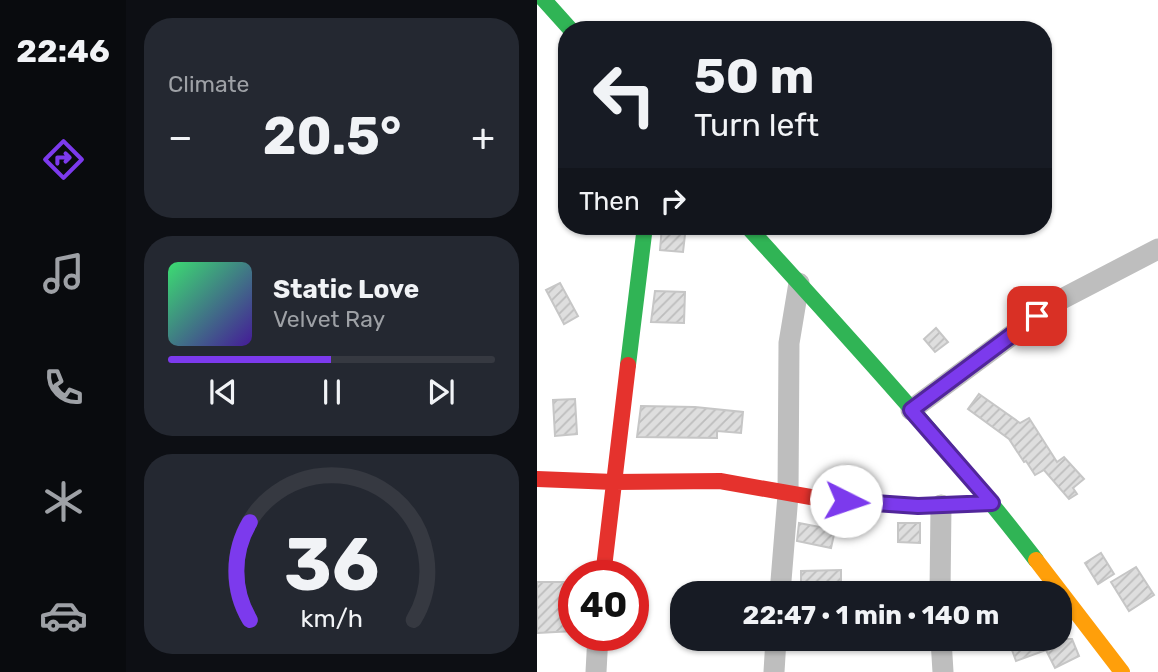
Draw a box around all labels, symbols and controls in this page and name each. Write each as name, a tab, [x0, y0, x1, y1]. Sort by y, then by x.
text: 22:46	[16, 32, 110, 70]
text: 50 m	[694, 47, 814, 105]
icon: left	[579, 49, 670, 140]
text: Climate	[168, 70, 249, 98]
text: 20.5°	[263, 105, 401, 167]
text: Turn left	[694, 106, 819, 144]
text: −	[168, 114, 193, 160]
text: +	[471, 114, 495, 160]
icon: directions	[39, 135, 88, 184]
icon: right	[654, 182, 692, 220]
text: Then	[579, 186, 640, 217]
icon: music	[39, 249, 88, 298]
text: Static Love	[273, 274, 419, 305]
pin	[1007, 286, 1067, 346]
icon: arrive	[1018, 297, 1056, 335]
text: Velvet Ray	[273, 305, 385, 333]
icon: phone	[39, 363, 88, 412]
icon: previous	[204, 373, 242, 411]
icon: pause	[313, 373, 351, 411]
icon: next	[422, 373, 460, 411]
position arrow	[809, 464, 883, 538]
icon: climate	[39, 477, 88, 526]
text: 36	[284, 522, 379, 608]
speed limit sign: 40	[558, 560, 649, 651]
icon: car	[39, 591, 88, 640]
text: 22:47 · 1 min · 140 m	[743, 600, 999, 631]
text: km/h	[300, 604, 363, 633]

